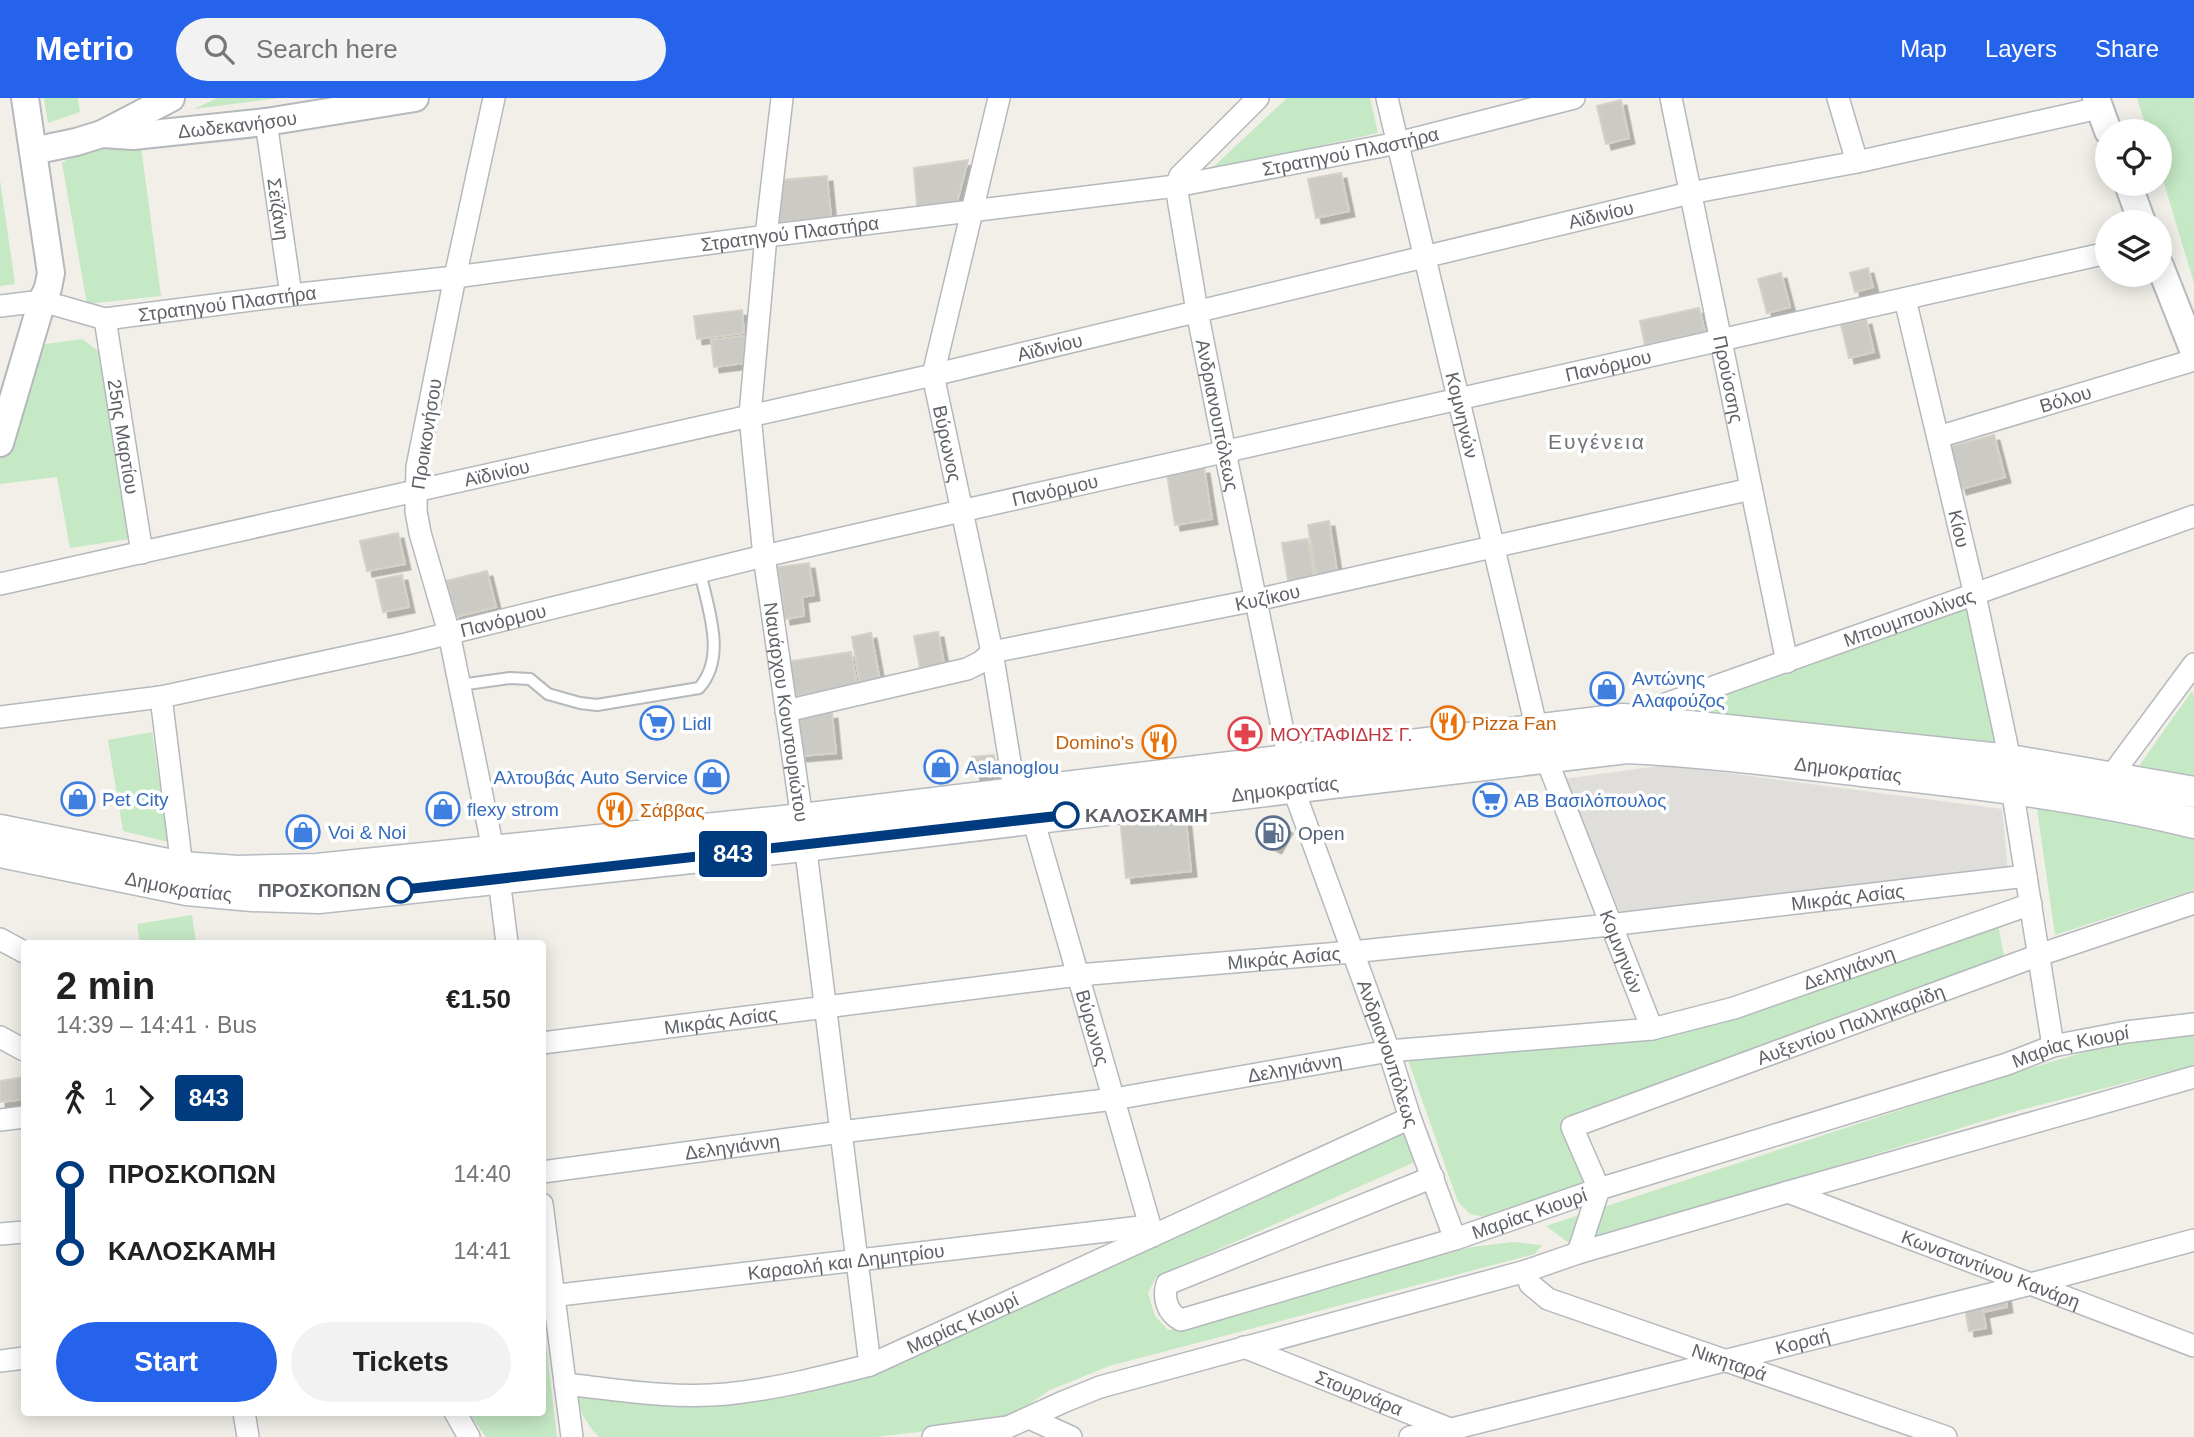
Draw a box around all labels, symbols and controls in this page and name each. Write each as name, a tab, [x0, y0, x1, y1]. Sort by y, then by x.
search box	[176, 18, 666, 81]
text: Metrio	[35, 30, 134, 67]
icon: search	[200, 30, 238, 68]
text: Search here	[256, 34, 398, 64]
text: Map	[1900, 35, 1947, 62]
text: Layers	[1985, 35, 2057, 62]
text: Share	[2095, 35, 2159, 62]
street label: Δωδεκανήσου	[177, 107, 298, 142]
map controls	[2095, 119, 2172, 287]
button: locate	[2095, 119, 2172, 196]
street label: Στρατηγού Πλαστήρα	[1261, 123, 1441, 180]
street label: Σεϊζάνη	[263, 177, 293, 242]
street label: Αϊδινίου	[1566, 197, 1636, 233]
button: layers	[2095, 210, 2172, 287]
street label: Στρατηγού Πλαστήρα	[699, 212, 880, 256]
street label: Στρατηγού Πλαστήρα	[137, 282, 317, 326]
street label: Αϊδινίου	[1015, 329, 1084, 365]
street label: Προύσσης	[1709, 334, 1748, 425]
street label: Ανδριανουπόλεως	[1192, 338, 1243, 493]
street label: Πανόρμου	[1563, 346, 1653, 386]
street label: Κομνηνών	[1441, 370, 1482, 460]
street label: Προικονήσου	[407, 377, 446, 491]
street label: 25ης Μαρτίου	[104, 378, 143, 496]
street label: Βόλου	[2037, 381, 2094, 417]
street label: Βύρωνος	[929, 403, 966, 484]
district label: Ευγένεια	[1548, 430, 1646, 453]
street label: Αϊδινίου	[462, 456, 532, 491]
street label: Πανόρμου	[1010, 470, 1100, 510]
street label: Κίου	[1944, 508, 1973, 550]
street label: Κυζίκου	[1233, 580, 1302, 615]
street label: Μπουμπουλίνας	[1841, 585, 1978, 651]
street label: Πανόρμου	[458, 600, 548, 641]
street label: Ναυάρχου Κουντουριώτου	[760, 601, 812, 823]
place label: Αντώνης Αλαφούζος	[1632, 668, 1725, 711]
shop icon: Αντώνης Αλαφούζος	[1588, 670, 1626, 708]
supermarket icon: Lidl	[638, 704, 676, 742]
restaurant icon: Pizza Fan	[1429, 704, 1467, 742]
place label: Lidl	[682, 713, 712, 734]
place label: Pizza Fan	[1472, 713, 1556, 734]
pharmacy icon: ΜΟΥΤΑΦΙΔΗΣ Γ.	[1226, 715, 1264, 753]
restaurant icon: Domino's	[1140, 723, 1178, 761]
place label: ΜΟΥΤΑΦΙΔΗΣ Γ.	[1270, 724, 1413, 745]
place label: Domino's	[1055, 732, 1134, 753]
shop icon: Aslanoglou	[922, 748, 960, 786]
street label: Δημοκρατίας	[1793, 753, 1903, 786]
place label: Aslanoglou	[965, 757, 1059, 778]
shop icon: Αλτουβάς Auto Service	[693, 758, 731, 796]
place label: Αλτουβάς Auto Service	[494, 767, 688, 788]
street label: Δημοκρατίας	[1230, 772, 1340, 806]
shop icon: Pet City	[59, 780, 97, 818]
supermarket icon: ΑΒ Βασιλόπουλος	[1471, 781, 1509, 819]
place label: Pet City	[102, 789, 169, 810]
shop icon: flexy strom	[424, 790, 462, 828]
place label: ΑΒ Βασιλόπουλος	[1514, 790, 1666, 811]
restaurant icon: Σάββας	[596, 791, 634, 829]
place label: flexy strom	[467, 799, 559, 820]
place label: Σάββας	[640, 800, 705, 821]
marker: ΚΑΛΟΣΚΑΜΗ	[1053, 802, 1079, 828]
place label: ΚΑΛΟΣΚΑΜΗ	[1085, 805, 1208, 826]
shop icon: Voi & Noi	[284, 813, 322, 851]
fuel station icon: Open	[1254, 814, 1292, 852]
place label: Voi & Noi	[328, 822, 406, 843]
place label: Open	[1298, 823, 1344, 844]
line badge: 843	[693, 831, 773, 877]
text: 843	[713, 840, 753, 867]
street label: Δημοκρατίας	[123, 868, 233, 905]
marker: ΠΡΟΣΚΟΠΩΝ	[387, 877, 413, 903]
place label: ΠΡΟΣΚΟΠΩΝ	[258, 880, 381, 901]
street label: Μικράς Ασίας	[1790, 880, 1905, 915]
street label: Κομνηνών	[1596, 907, 1647, 997]
street label: Μικράς Ασίας	[1227, 943, 1341, 973]
street label: Δεληγιάννη	[1800, 943, 1898, 994]
text: 2 min	[56, 965, 155, 1007]
street label: Ανδριανουπόλεως	[1353, 977, 1422, 1130]
street label: Αυξεντίου Παλληκαρίδη	[1754, 981, 1948, 1069]
text: €1.50	[446, 984, 511, 1014]
street label: Βύρωνος	[1072, 987, 1113, 1068]
street label: Μικράς Ασίας	[663, 1003, 778, 1038]
text: 14:39 – 14:41 · Bus	[56, 1012, 257, 1038]
street label: Μαρίας Κιουρί	[2009, 1022, 2131, 1072]
street label: Δεληγιάννη	[1246, 1049, 1344, 1087]
icon: walk	[56, 1079, 94, 1117]
icon: forward	[127, 1079, 165, 1117]
text: 1	[104, 1084, 117, 1110]
text: 843	[189, 1084, 229, 1111]
street label: Δεληγιάννη	[684, 1130, 781, 1164]
text: ΠΡΟΣΚΟΠΩΝ	[108, 1159, 276, 1189]
text: 14:40	[453, 1161, 511, 1187]
street label: Μαρίας Κιουρί	[1469, 1184, 1590, 1243]
street label: Κωνσταντίνου Κανάρη	[1899, 1226, 2083, 1313]
text: ΚΑΛΟΣΚΑΜΗ	[108, 1236, 276, 1266]
text: 14:41	[453, 1238, 511, 1264]
street label: Καραολή και Δημητρίου	[746, 1240, 945, 1284]
street label: Μαρίας Κιουρί	[903, 1288, 1022, 1358]
button: Start	[56, 1322, 277, 1402]
button: Tickets	[291, 1322, 511, 1402]
street label: Κοραή	[1773, 1325, 1832, 1359]
street label: Νικηταρά	[1689, 1340, 1770, 1385]
street label: Στουρνάρα	[1312, 1367, 1406, 1420]

